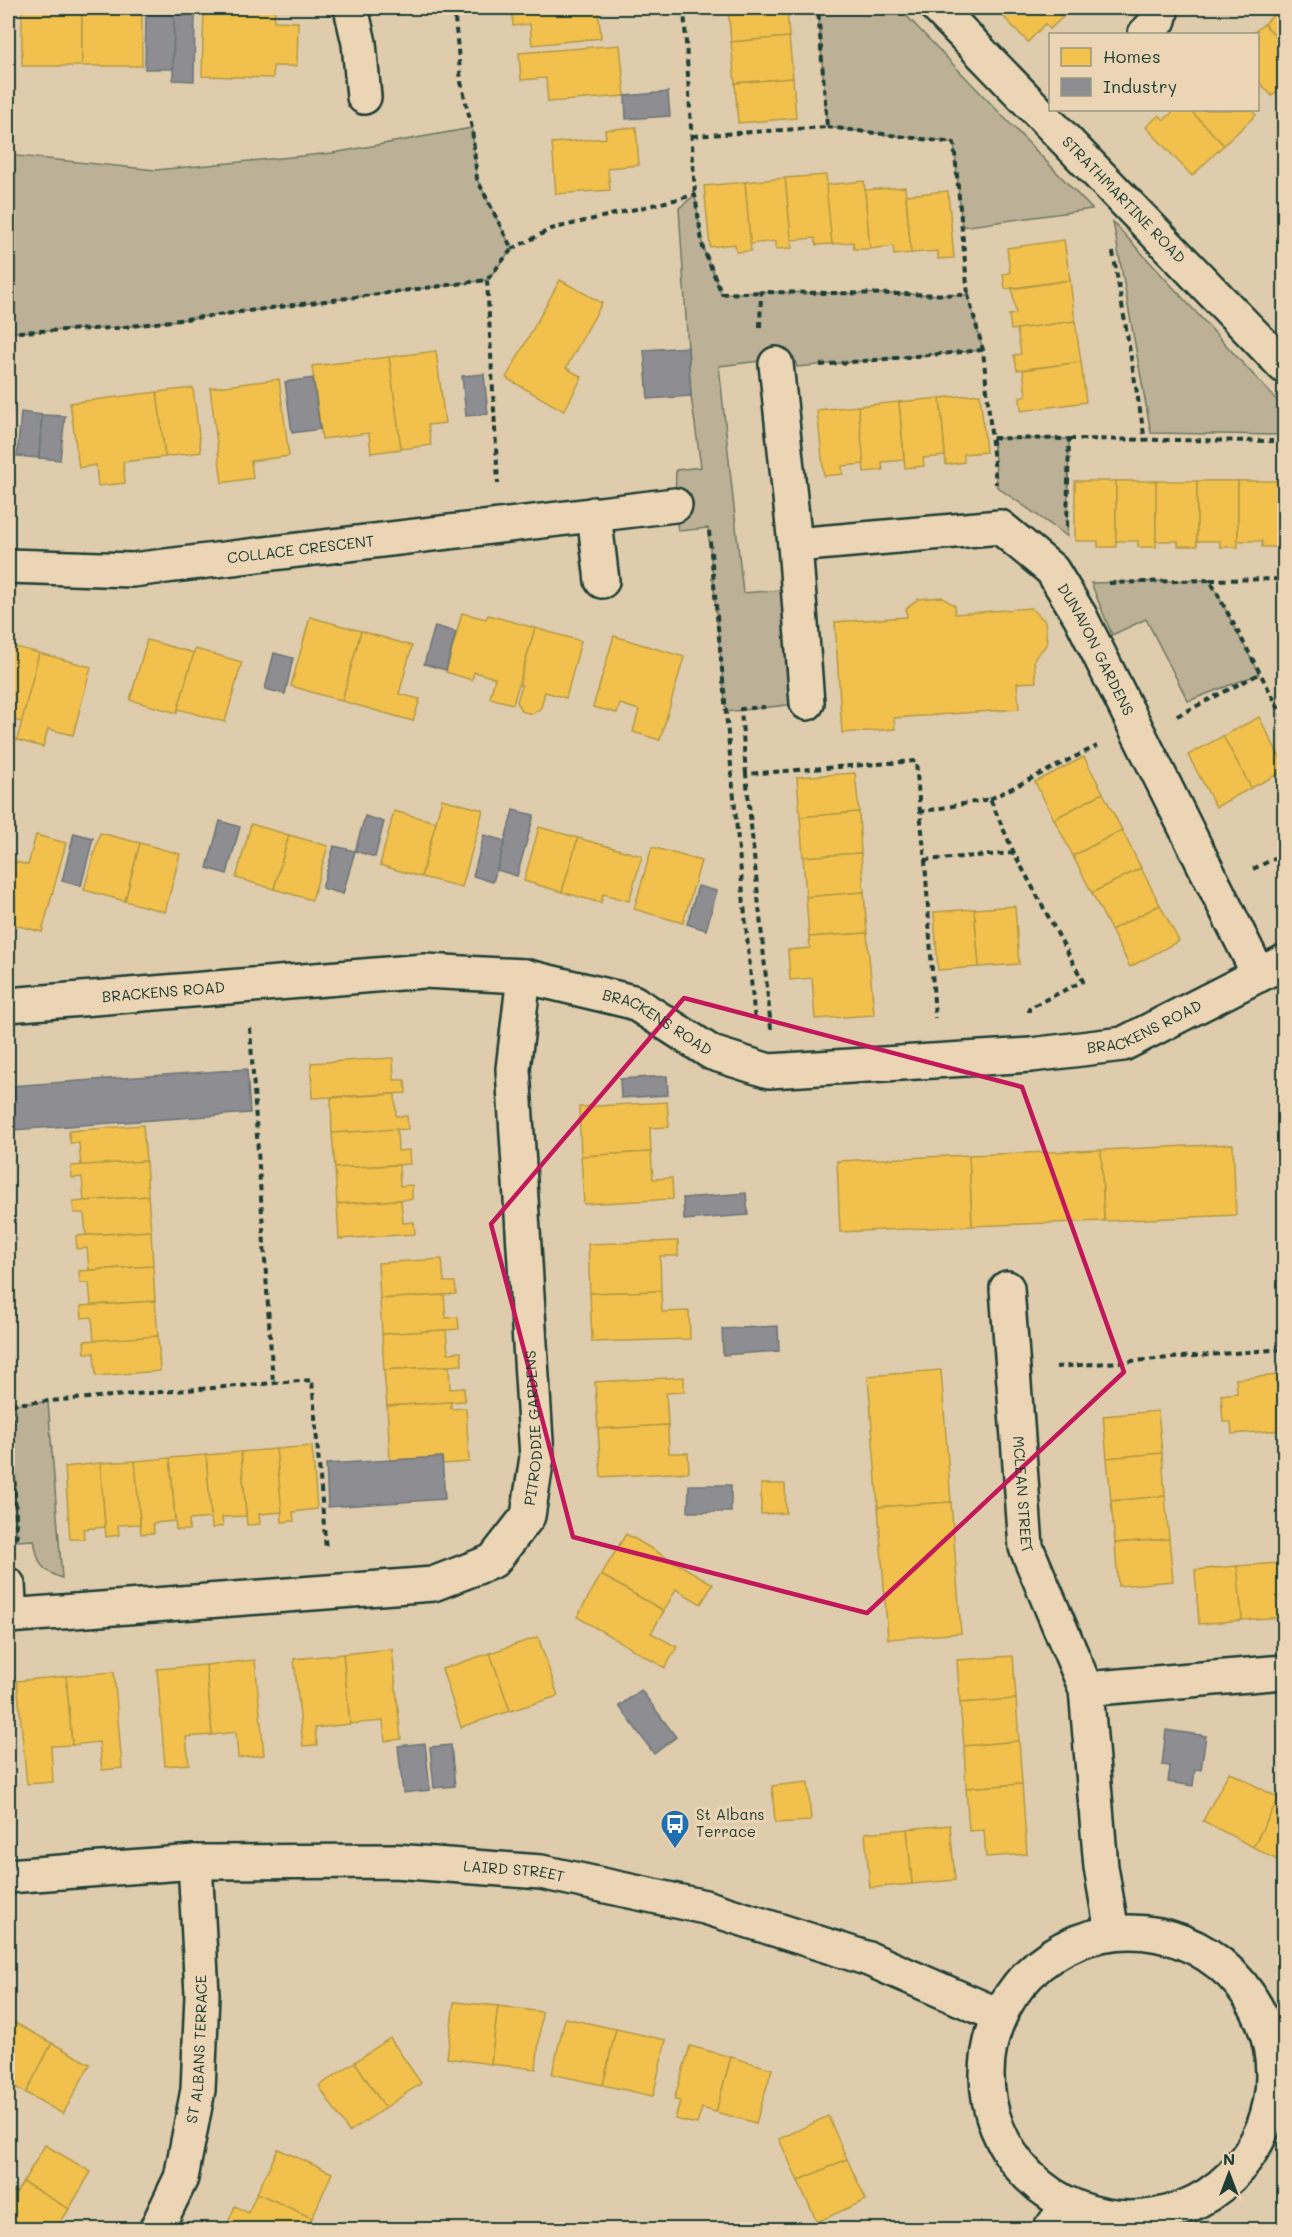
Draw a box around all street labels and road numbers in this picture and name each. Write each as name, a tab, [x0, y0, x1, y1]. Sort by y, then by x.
street label: STRATHMARTINE ROAD	[1058, 131, 1190, 267]
street label: COLLACE CRESCENT	[226, 530, 375, 568]
street label: DUNAVON GARDENS	[1053, 579, 1139, 719]
street label: BRACKENS ROAD	[101, 976, 226, 1006]
street label: BRACKENS ROAD	[600, 984, 716, 1060]
street label: BRACKENS ROAD	[1086, 995, 1205, 1057]
street label: PITRODDIE GARDENS	[519, 1350, 546, 1507]
street label: MCLEAN STREET	[1009, 1435, 1038, 1556]
street label: LAIRD STREET	[463, 1855, 567, 1886]
street label: ST ALBANS TERRACE	[181, 1974, 211, 2125]

